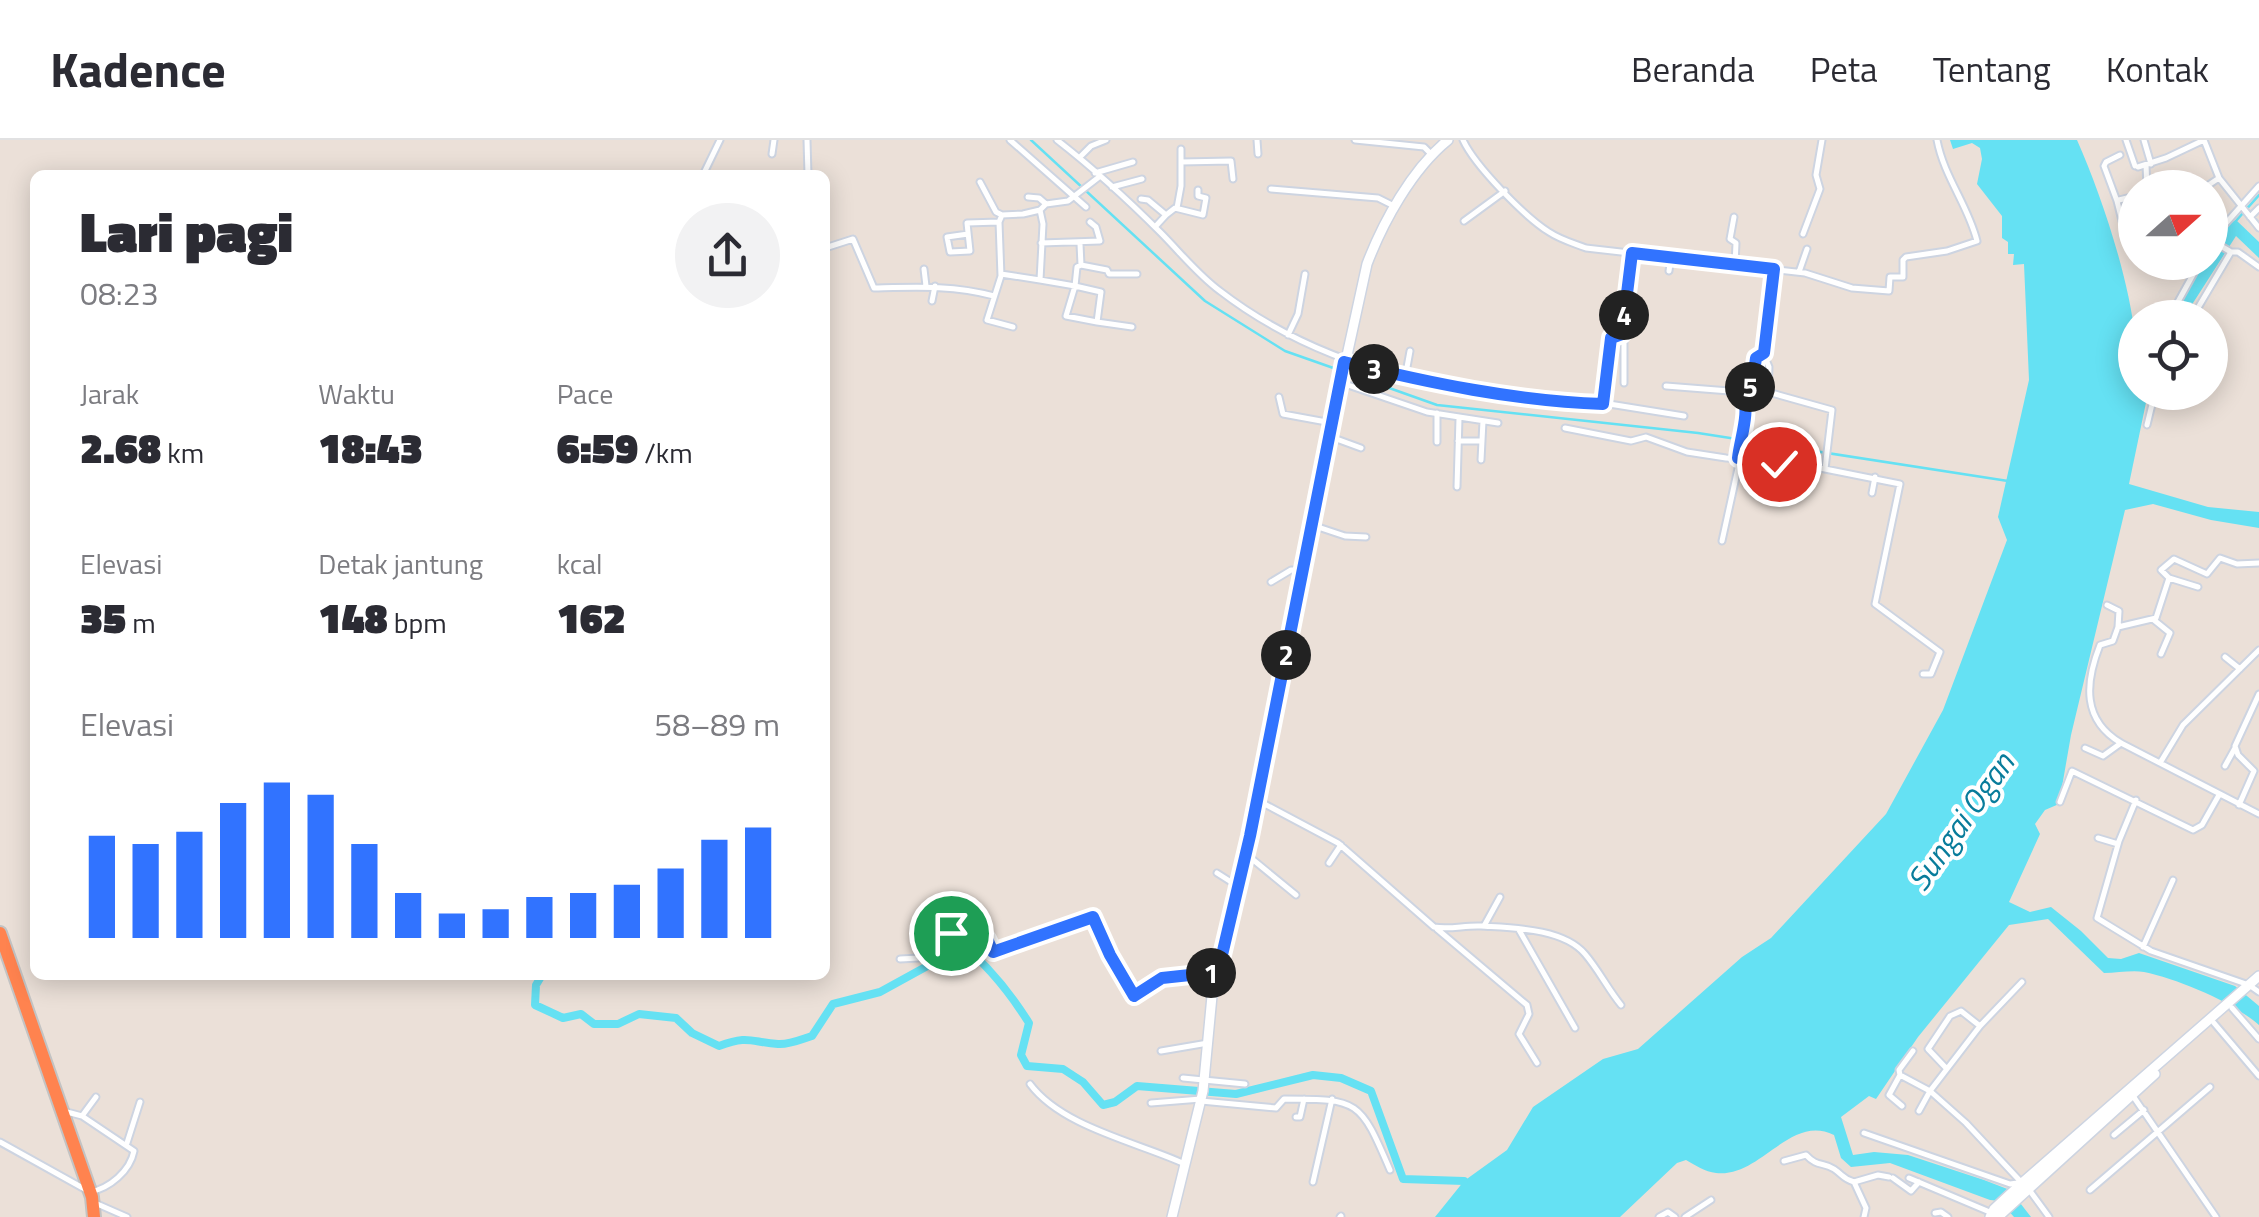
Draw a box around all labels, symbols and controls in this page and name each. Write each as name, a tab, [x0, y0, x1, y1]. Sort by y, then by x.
text: Kadence	[50, 33, 226, 106]
text: Beranda	[1631, 42, 1755, 96]
text: Peta	[1810, 42, 1878, 96]
text: Tentang	[1933, 42, 2051, 96]
text: Kontak	[2106, 42, 2209, 96]
north arrow	[2118, 170, 2228, 280]
map controls	[2118, 170, 2228, 410]
text: Lari pagi	[80, 190, 293, 273]
button: share	[675, 203, 780, 308]
text: 08:23	[80, 269, 159, 317]
pin: 4	[1599, 290, 1649, 340]
text: 4	[1616, 293, 1632, 336]
button: locate	[2118, 300, 2228, 410]
pin: 3	[1349, 344, 1399, 394]
text: 3	[1366, 347, 1382, 390]
pin: 5	[1725, 362, 1775, 412]
text: 5	[1742, 365, 1758, 408]
text: Jarak	[80, 372, 139, 415]
text: Waktu	[318, 372, 395, 415]
text: Pace	[557, 372, 613, 415]
text: 2.68	[80, 415, 161, 479]
text: 18:43	[318, 415, 423, 479]
text: 6:59	[557, 415, 638, 479]
pin	[1737, 422, 1822, 507]
text: km	[161, 431, 204, 474]
text: /km	[638, 431, 693, 474]
icon: check	[1752, 437, 1807, 492]
text: Elevasi	[80, 542, 162, 585]
text: Detak jantung	[318, 542, 483, 585]
text: kcal	[557, 542, 602, 585]
text: 35	[80, 585, 126, 649]
text: 148	[318, 585, 388, 649]
text: 162	[557, 585, 626, 649]
text: m	[126, 601, 156, 644]
text: bpm	[388, 601, 447, 644]
pin: 2	[1261, 630, 1311, 680]
text: 2	[1278, 633, 1294, 676]
text: Elevasi	[80, 700, 174, 748]
text: 58–89 m	[654, 700, 780, 748]
water label: Sungai Ogan	[1895, 741, 2026, 900]
pin	[909, 891, 994, 976]
icon: arrive	[924, 906, 979, 961]
pin: 1	[1186, 948, 1236, 998]
text: 1	[1203, 951, 1219, 994]

